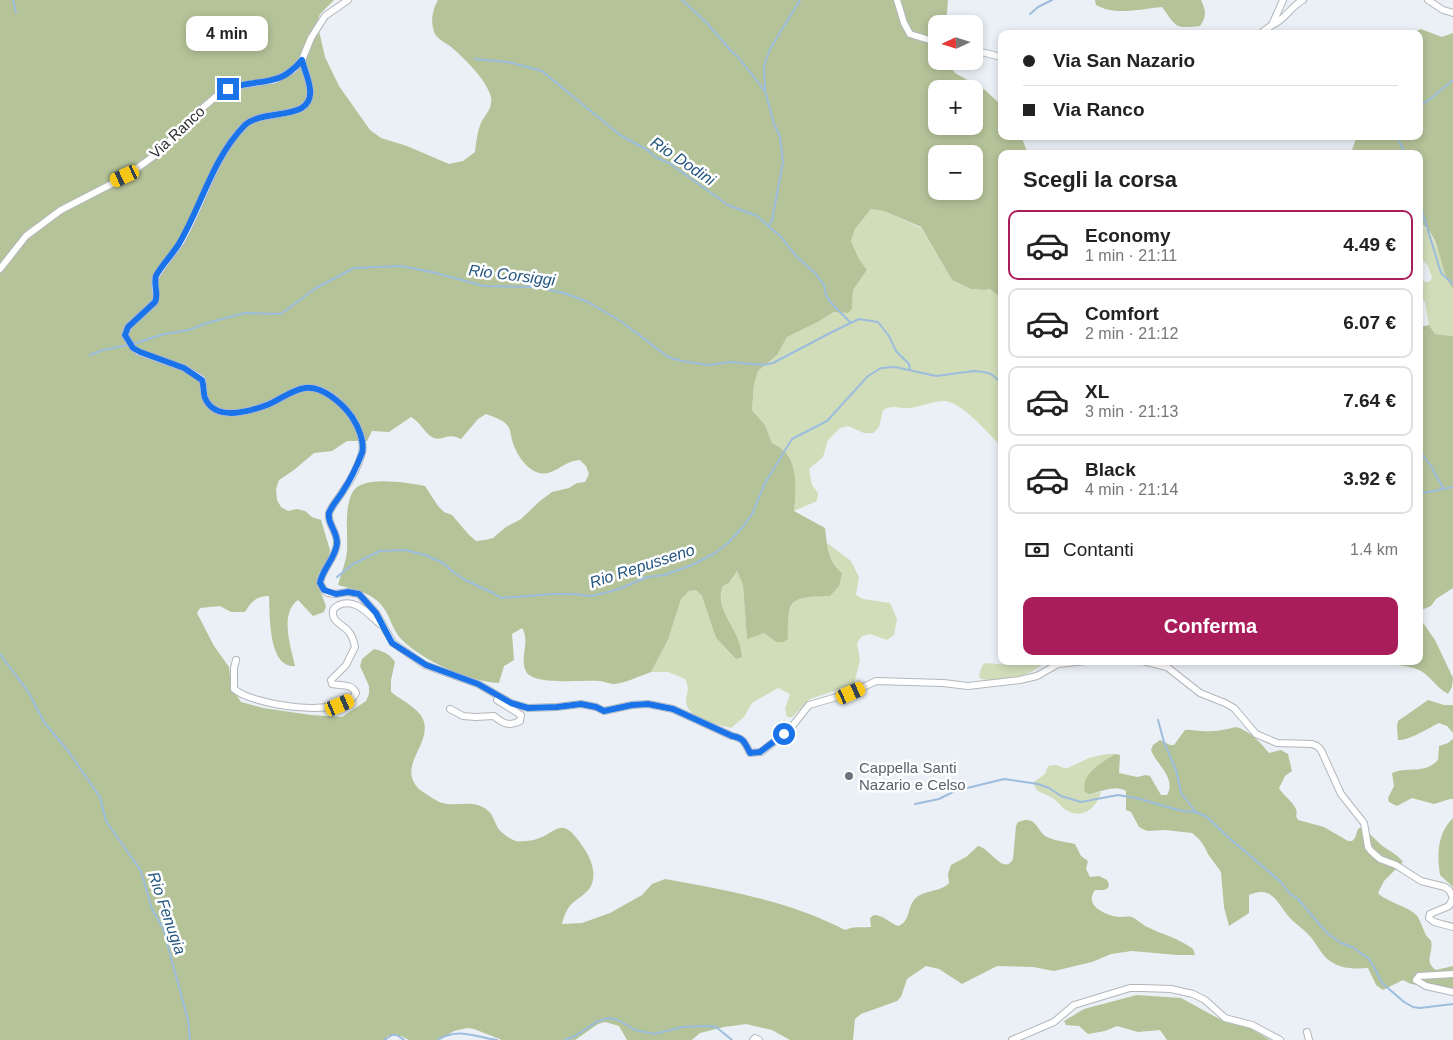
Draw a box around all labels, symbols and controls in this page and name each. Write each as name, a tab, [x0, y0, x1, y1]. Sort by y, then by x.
north arrow	[928, 15, 982, 70]
map controls	[928, 15, 983, 200]
callout: 4 min	[187, 17, 269, 52]
text: 4 min	[206, 25, 248, 42]
text: Via San Nazario	[1053, 50, 1195, 71]
route end	[217, 78, 239, 100]
button: +	[928, 80, 983, 135]
text: Via Ranco	[1053, 99, 1145, 120]
street label: Via Ranco	[146, 102, 208, 162]
water label: Rio Dodini	[648, 133, 719, 189]
button: −	[928, 145, 983, 200]
car	[108, 163, 141, 189]
text: Scegli la corsa	[1023, 167, 1177, 192]
icon: car	[1025, 223, 1070, 268]
text: Economy	[1085, 225, 1171, 246]
text: 4.49 €	[1343, 234, 1396, 255]
text: 1 min · 21:11	[1085, 247, 1177, 264]
water label: Rio Corsiggi	[468, 261, 557, 289]
icon: car	[1025, 301, 1070, 346]
text: Comfort	[1085, 303, 1159, 324]
text: 6.07 €	[1343, 312, 1396, 333]
text: 2 min · 21:12	[1085, 325, 1178, 342]
icon: car	[1025, 379, 1070, 424]
text: XL	[1085, 381, 1109, 402]
text: 7.64 €	[1343, 390, 1396, 411]
text: 3 min · 21:13	[1085, 403, 1178, 420]
icon: car	[1025, 457, 1070, 502]
text: Black	[1085, 459, 1136, 480]
text: 3.92 €	[1343, 468, 1396, 489]
text: 4 min · 21:14	[1085, 481, 1178, 498]
icon: cash	[1023, 536, 1051, 564]
text: Contanti	[1063, 539, 1134, 560]
water label: Rio Repusseno	[587, 541, 697, 591]
text: 1.4 km	[1350, 541, 1398, 558]
button: Conferma	[1023, 597, 1398, 655]
car	[834, 680, 867, 706]
car	[323, 692, 356, 718]
route start	[773, 723, 795, 745]
place label: Cappella Santi Nazario e Celso	[859, 759, 966, 793]
marker: Cappella Santi Nazario e Celso	[843, 770, 855, 782]
water label: Rio Fenugia	[145, 869, 189, 957]

